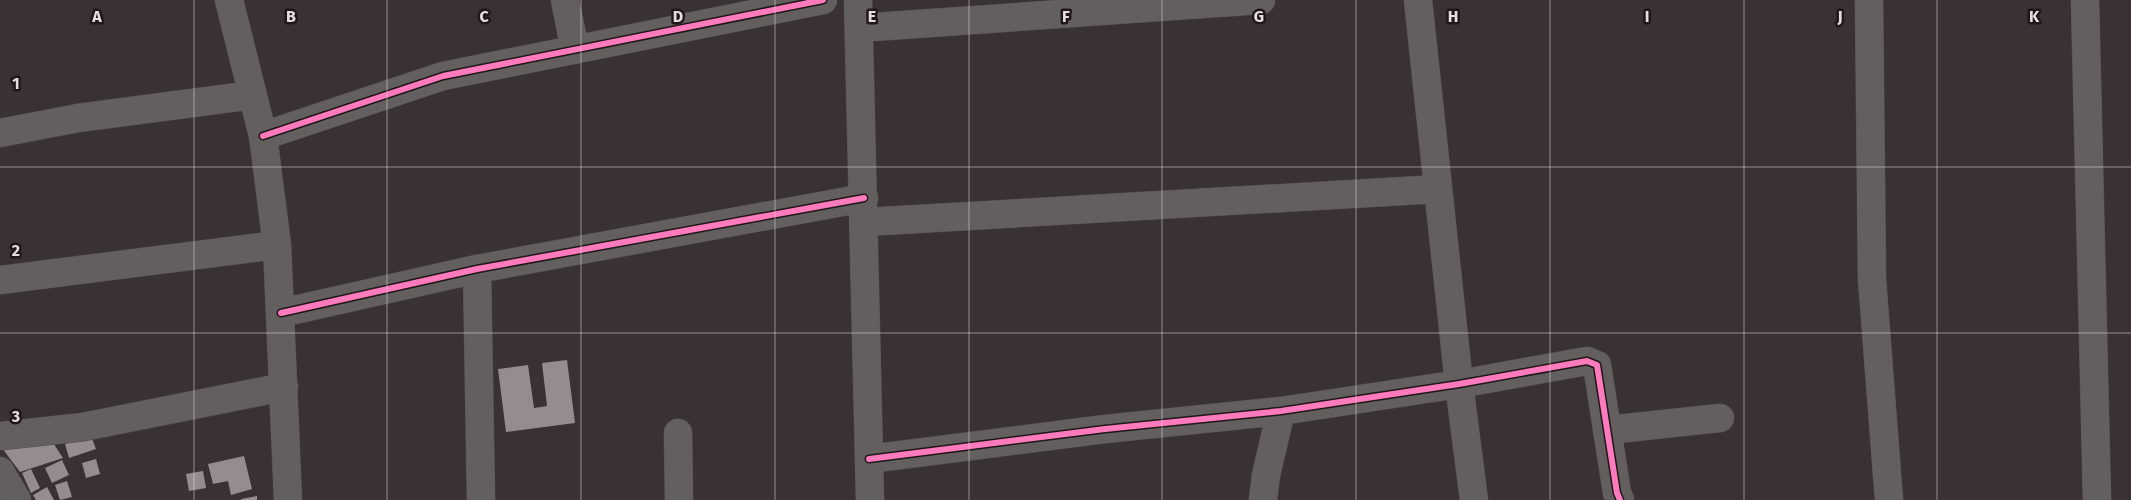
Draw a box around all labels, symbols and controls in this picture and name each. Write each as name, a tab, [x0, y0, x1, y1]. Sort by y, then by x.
text: A	[91, 7, 102, 26]
text: B	[286, 7, 296, 26]
text: C	[479, 7, 489, 26]
text: D	[673, 7, 683, 26]
text: E	[868, 7, 876, 26]
text: F	[1062, 7, 1070, 26]
text: G	[1254, 7, 1264, 26]
text: H	[1448, 7, 1458, 26]
text: I	[1645, 7, 1649, 26]
text: J	[1836, 7, 1843, 26]
text: K	[2029, 7, 2040, 26]
text: 1	[12, 74, 20, 93]
text: 2	[12, 241, 20, 260]
text: 3	[11, 407, 20, 426]

